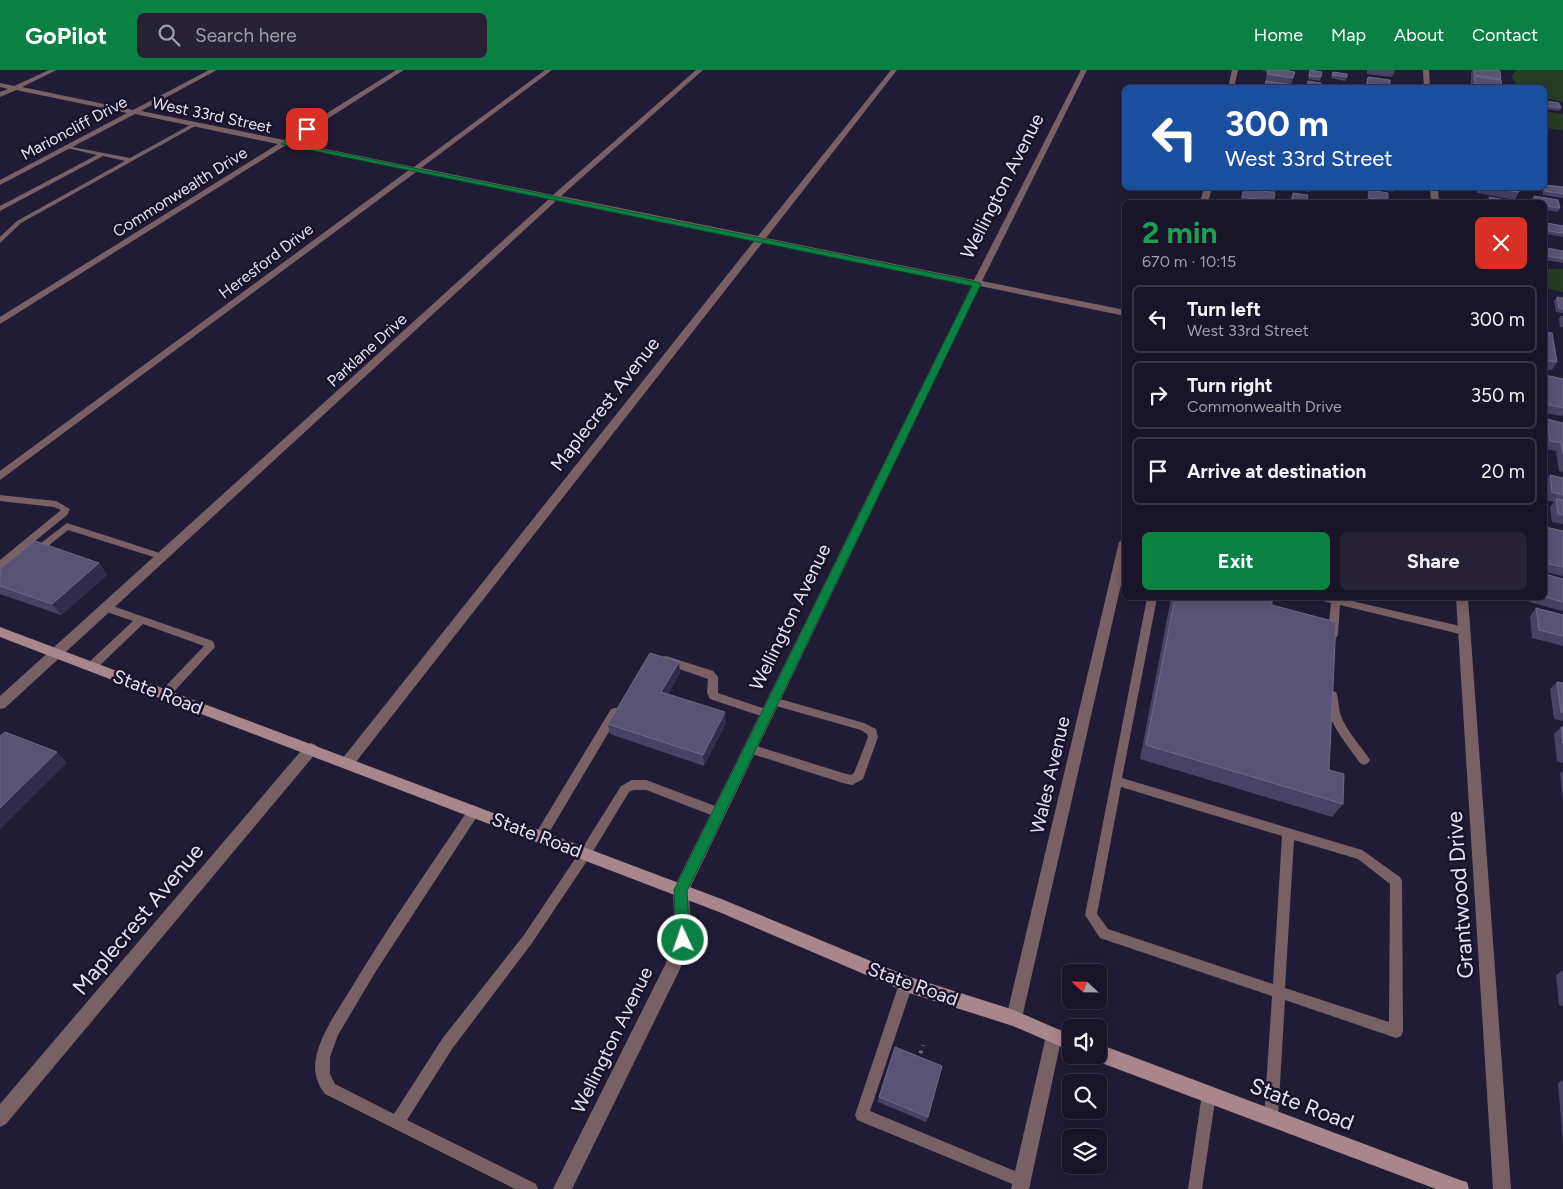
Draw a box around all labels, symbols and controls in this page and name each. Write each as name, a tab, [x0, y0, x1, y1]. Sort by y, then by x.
search box	[137, 13, 487, 58]
text: GoPilot	[25, 21, 107, 50]
icon: search	[155, 21, 183, 49]
text: Search here	[195, 24, 297, 47]
text: Home	[1254, 24, 1303, 46]
text: Map	[1331, 24, 1366, 46]
text: About	[1394, 24, 1444, 46]
text: Contact	[1472, 24, 1538, 46]
street label: Marioncliff Drive	[18, 92, 131, 164]
street label: West 33rd Street	[150, 93, 274, 137]
text: 300 m	[1225, 103, 1329, 145]
icon: left	[1142, 105, 1207, 170]
pin	[286, 108, 328, 150]
street label: Wellington Avenue	[955, 109, 1049, 263]
icon: arrive	[293, 115, 321, 143]
street label: Commonwealth Drive	[109, 143, 251, 241]
text: West 33rd Street	[1225, 145, 1393, 172]
text: 2 min	[1142, 214, 1218, 251]
button: close	[1475, 217, 1527, 269]
street label: Heresford Drive	[215, 219, 317, 303]
text: 670 m · 10:15	[1142, 252, 1236, 271]
text: Turn left	[1187, 298, 1261, 321]
icon: left	[1144, 305, 1172, 333]
text: 300 m	[1469, 308, 1525, 331]
street label: Parklane Drive	[323, 309, 411, 391]
text: West 33rd Street	[1187, 321, 1309, 340]
street label: Maplecrest Avenue	[546, 332, 664, 476]
text: Turn right	[1187, 374, 1273, 397]
icon: right	[1144, 381, 1172, 409]
text: 350 m	[1471, 384, 1525, 407]
text: Commonwealth Drive	[1187, 397, 1342, 416]
icon: arrive	[1144, 457, 1172, 485]
text: Arrive at destination	[1187, 460, 1366, 483]
text: 20 m	[1481, 460, 1525, 483]
button: Exit	[1142, 532, 1330, 590]
button: Share	[1340, 532, 1527, 590]
street label: Wellington Avenue	[745, 540, 835, 694]
street label: State Road	[110, 664, 206, 720]
street label: Wales Avenue	[1025, 714, 1075, 836]
street label: State Road	[489, 807, 585, 863]
street label: Grantwood Drive	[1441, 810, 1479, 980]
street label: Maplecrest Avenue	[67, 838, 209, 1000]
position arrow	[656, 913, 708, 965]
street label: State Road	[865, 957, 961, 1011]
street label: Wellington Avenue	[567, 963, 657, 1117]
north arrow	[1062, 964, 1108, 1009]
map controls	[1062, 964, 1107, 1174]
button: sound	[1062, 1019, 1107, 1064]
street label: State Road	[1246, 1072, 1358, 1136]
button: search	[1062, 1074, 1107, 1119]
button: layers	[1062, 1129, 1107, 1174]

